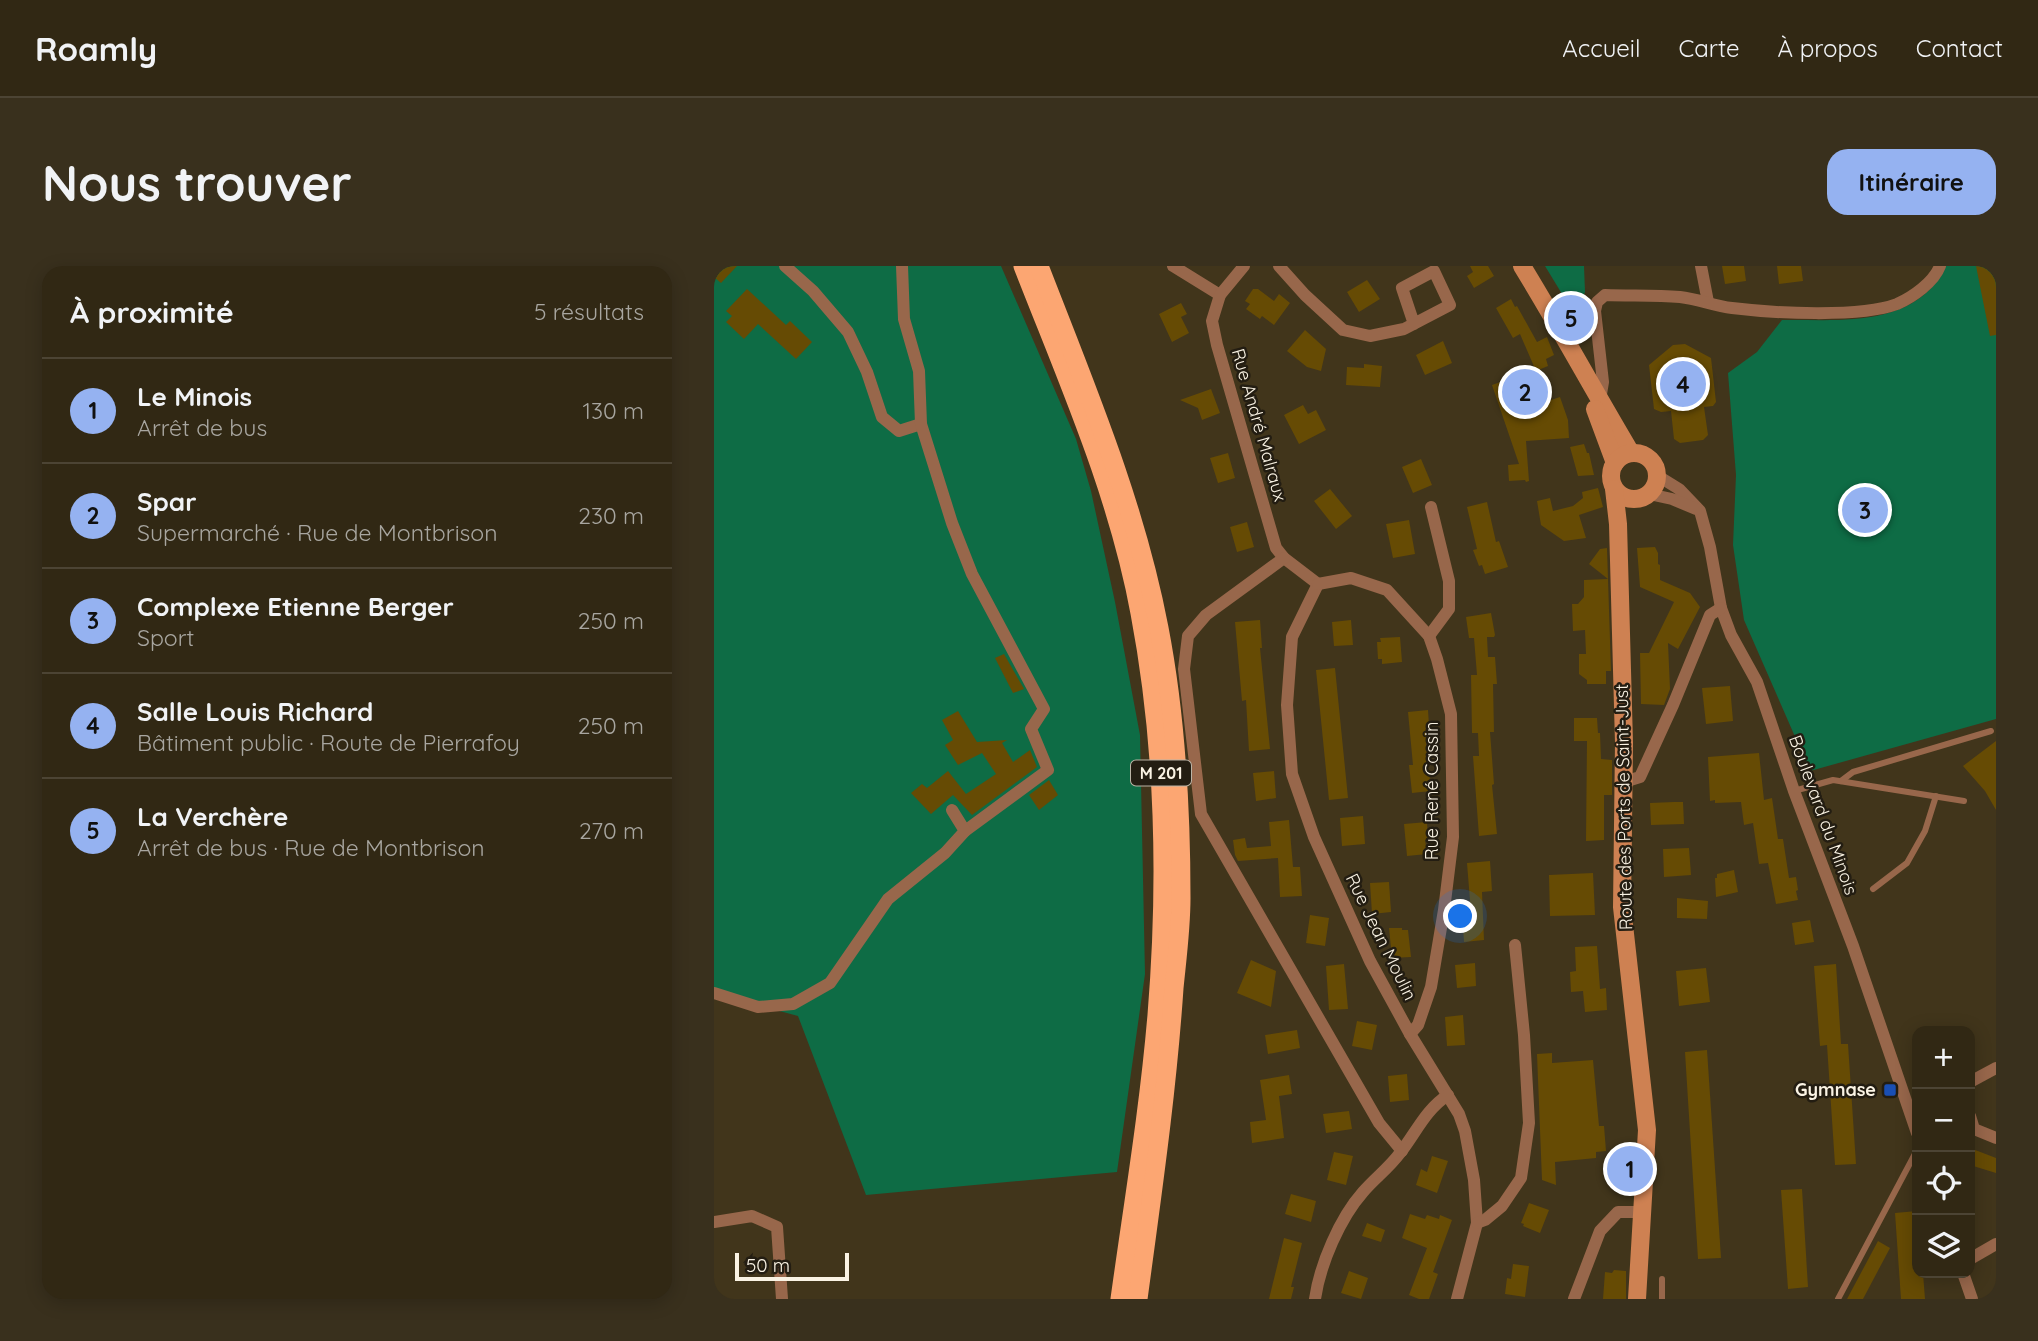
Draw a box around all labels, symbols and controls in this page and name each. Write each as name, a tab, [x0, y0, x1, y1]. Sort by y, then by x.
text: Roamly	[35, 28, 157, 69]
text: Accueil	[1562, 33, 1641, 63]
text: Carte	[1679, 33, 1740, 63]
text: À propos	[1778, 33, 1878, 63]
text: Contact	[1916, 33, 2003, 63]
button: Itinéraire	[1827, 149, 1996, 215]
text: Nous trouver	[42, 152, 352, 213]
pin: 5	[1548, 292, 1594, 344]
text: À proximité	[70, 293, 234, 331]
text: 5 résultats	[534, 297, 644, 326]
street label: Rue André Malraux	[1227, 346, 1292, 504]
pin: 4	[1660, 358, 1706, 410]
pin: 2	[1502, 366, 1548, 418]
text: Le Minois	[137, 380, 252, 413]
text: 1	[89, 396, 97, 425]
text: 130 m	[582, 396, 644, 425]
text: Arrêt de bus	[137, 413, 267, 442]
pin: 3	[1842, 484, 1888, 536]
text: Spar	[137, 485, 196, 518]
text: 2	[86, 501, 100, 530]
text: 230 m	[578, 501, 644, 530]
text: Supermarché · Rue de Montbrison	[137, 518, 498, 547]
text: Complexe Etienne Berger	[137, 590, 454, 623]
text: 3	[87, 606, 99, 635]
text: 250 m	[578, 606, 644, 635]
text: Sport	[137, 623, 194, 652]
street label: Route des Ports de Saint-Just	[1610, 684, 1637, 930]
text: Salle Louis Richard	[137, 695, 373, 728]
text: 4	[86, 711, 100, 740]
text: 250 m	[578, 711, 644, 740]
street label: Rue René Cassin	[1420, 722, 1443, 860]
text: Bâtiment public · Route de Pierrafoy	[137, 728, 520, 757]
street label: Boulevard du Minois	[1784, 732, 1863, 898]
road number: M 201	[1131, 760, 1191, 786]
text: La Verchère	[137, 800, 288, 833]
text: 5	[86, 816, 100, 845]
text: 270 m	[579, 816, 644, 845]
text: Arrêt de bus · Rue de Montbrison	[137, 833, 485, 862]
street label: Rue Jean Moulin	[1341, 870, 1422, 1004]
your location	[1443, 899, 1477, 933]
map controls	[1912, 1026, 1975, 1278]
button: +	[1912, 1026, 1975, 1089]
place label: Gymnase	[1795, 1078, 1876, 1101]
marker: Gymnase	[1882, 1082, 1898, 1098]
button: −	[1912, 1089, 1975, 1152]
pin: 1	[1607, 1143, 1653, 1195]
button: locate	[1912, 1152, 1975, 1215]
button: layers	[1912, 1215, 1975, 1278]
scale bar	[735, 1250, 849, 1282]
text: 50 m	[746, 1253, 790, 1277]

